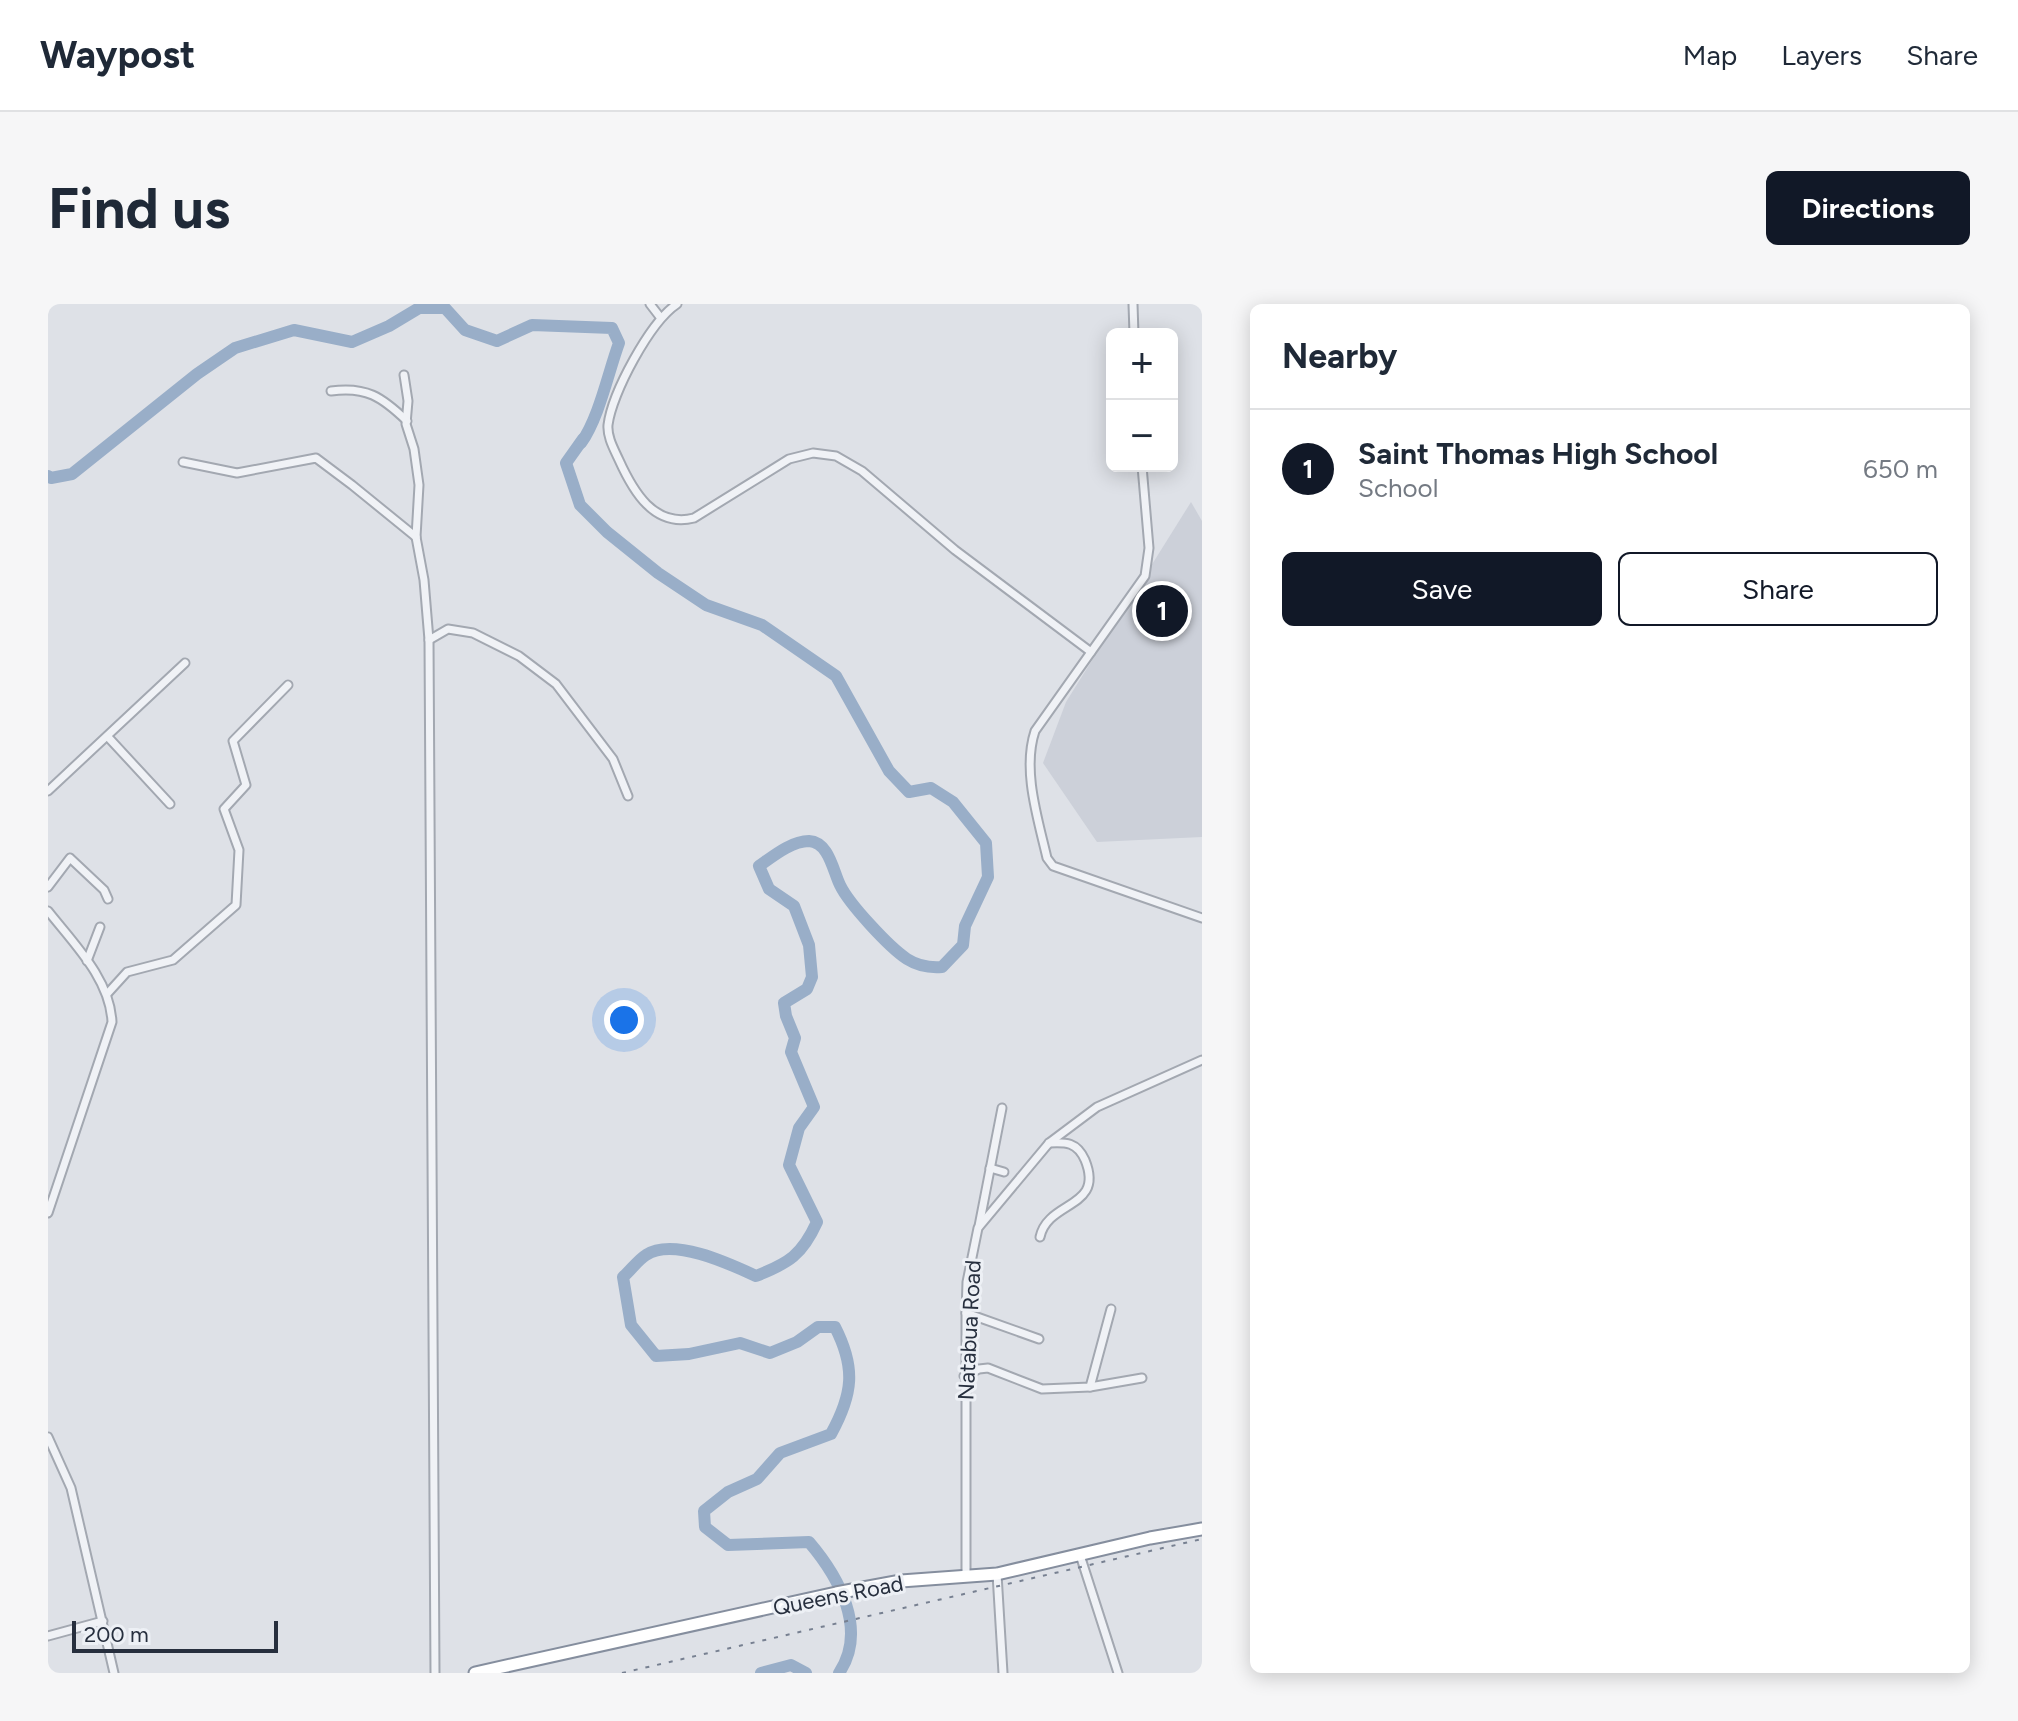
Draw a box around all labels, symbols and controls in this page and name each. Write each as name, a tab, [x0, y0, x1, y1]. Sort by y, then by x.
text: Waypost	[40, 32, 195, 78]
text: Map	[1683, 38, 1737, 72]
text: Layers	[1781, 38, 1862, 72]
text: Share	[1906, 38, 1978, 72]
button: Directions	[1766, 171, 1970, 245]
text: Find us	[48, 175, 230, 242]
map controls	[1106, 328, 1178, 472]
button: +	[1106, 328, 1178, 400]
text: Nearby	[1282, 336, 1397, 377]
button: −	[1106, 400, 1178, 472]
text: Saint Thomas High School	[1358, 435, 1718, 472]
text: 1	[1303, 453, 1313, 485]
text: 650 m	[1863, 453, 1938, 485]
text: School	[1358, 472, 1438, 504]
button: Save	[1282, 552, 1602, 626]
button: Share	[1618, 552, 1938, 626]
pin: 1	[1136, 581, 1188, 641]
your location	[604, 1000, 644, 1040]
street label: Natabua Road	[952, 1259, 987, 1401]
street label: Queens Road	[771, 1570, 905, 1621]
scale bar	[72, 1617, 278, 1653]
text: 200 m	[84, 1621, 149, 1648]

